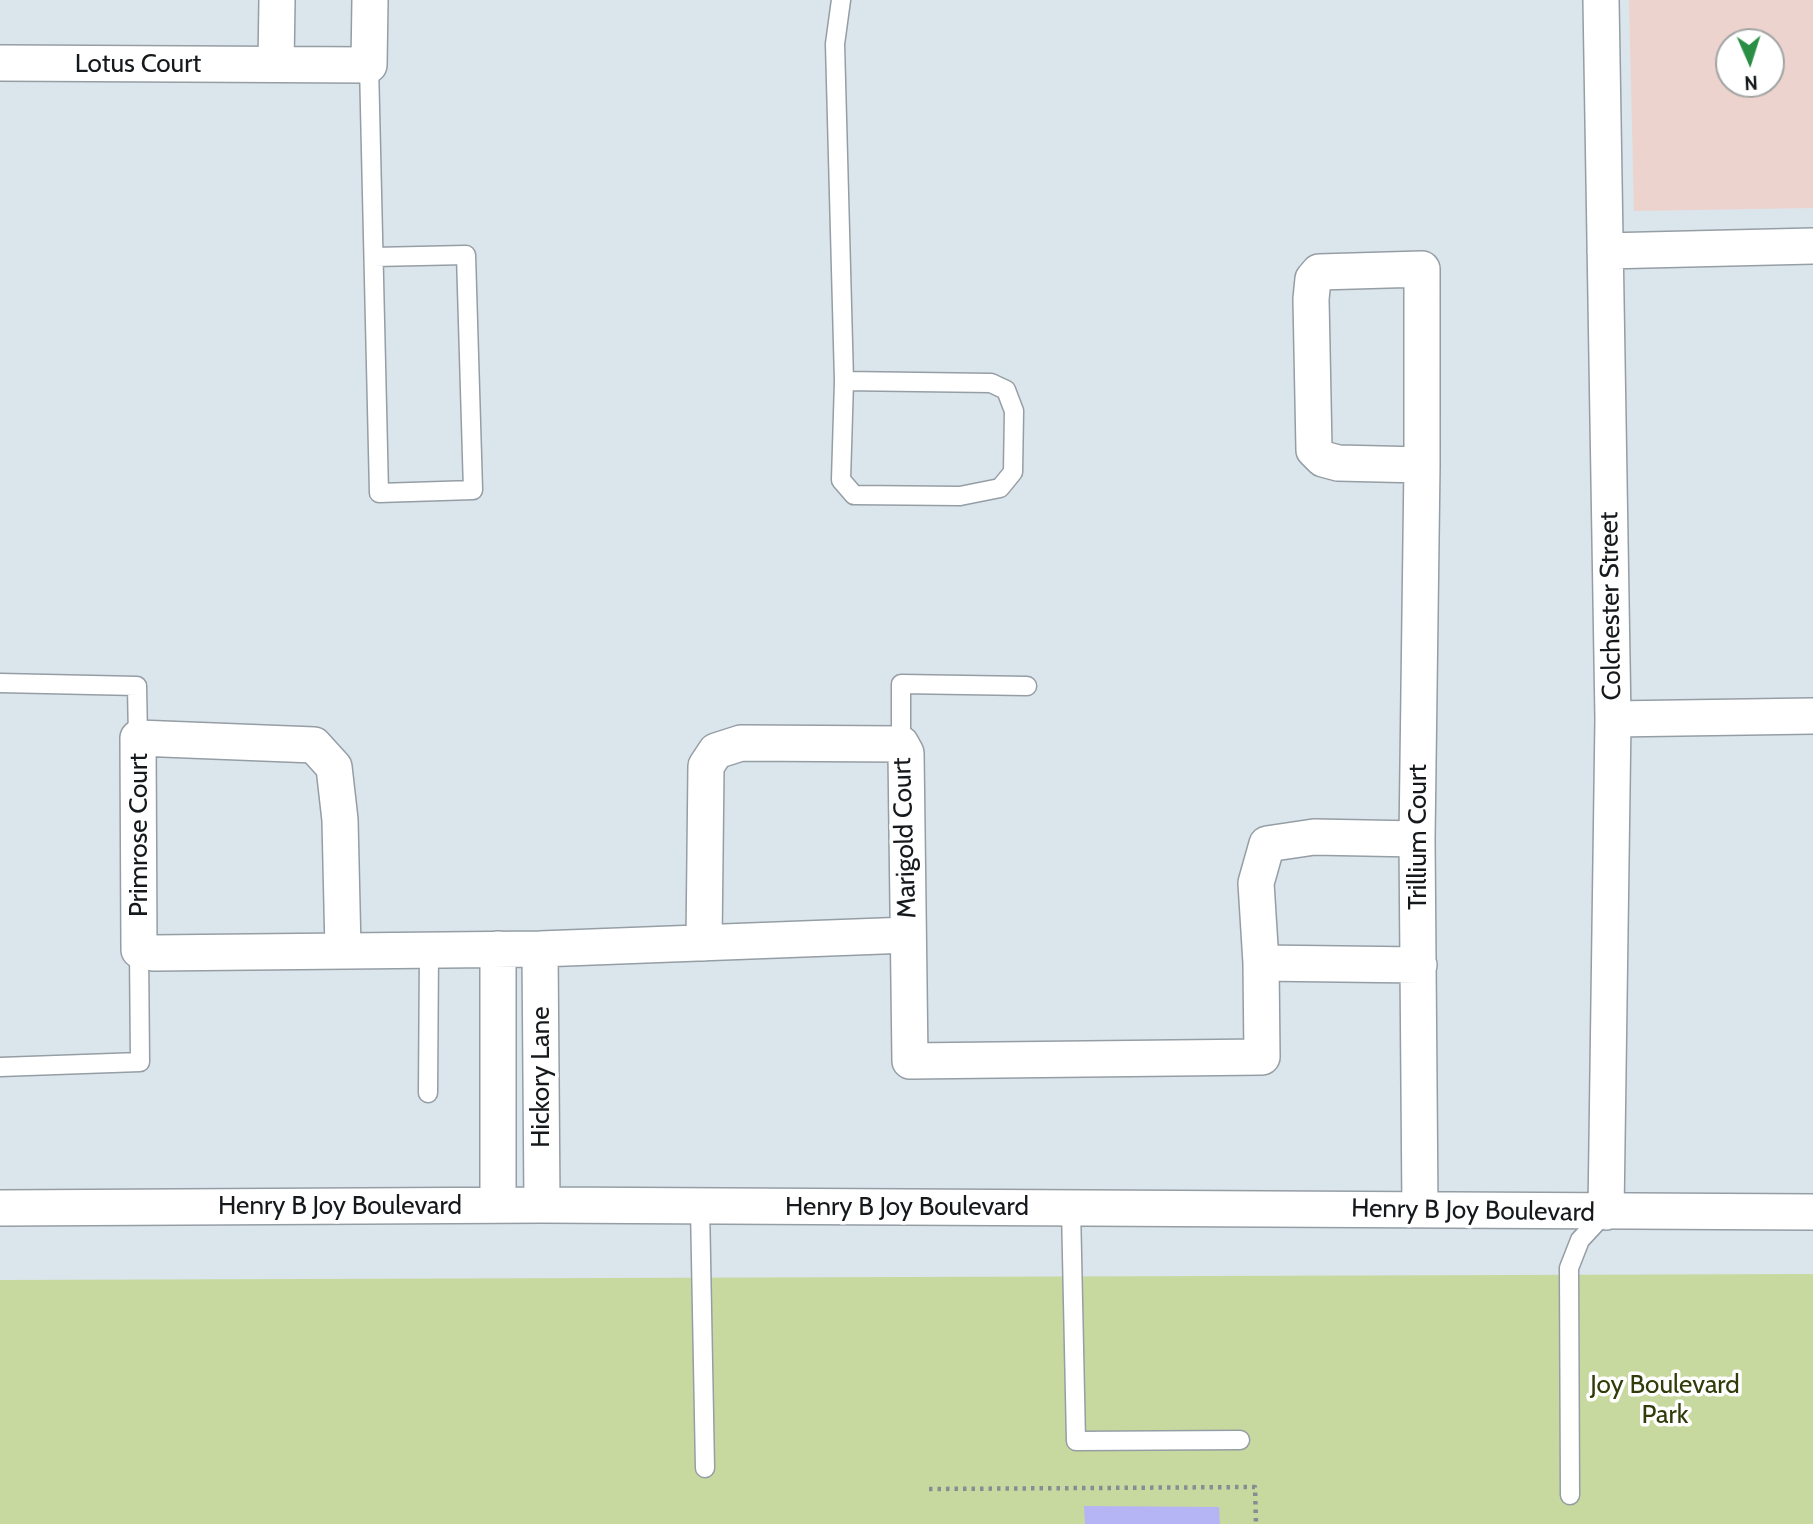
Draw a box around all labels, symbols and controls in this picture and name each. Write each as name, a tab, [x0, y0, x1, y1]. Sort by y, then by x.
north arrow	[1715, 28, 1785, 98]
street label: Lotus Court	[75, 48, 201, 80]
text: N	[1744, 71, 1758, 94]
street label: Colchester Street	[1594, 511, 1628, 701]
street label: Primrose Court	[123, 753, 155, 917]
street label: Marigold Court	[887, 757, 923, 919]
street label: Trillium Court	[1402, 764, 1434, 910]
street label: Hickory Lane	[525, 1006, 557, 1148]
street label: Henry B Joy Boulevard	[218, 1190, 462, 1222]
street label: Henry B Joy Boulevard	[785, 1191, 1029, 1223]
street label: Henry B Joy Boulevard	[1351, 1193, 1595, 1229]
park label: Joy Boulevard Park	[1590, 1369, 1740, 1430]

